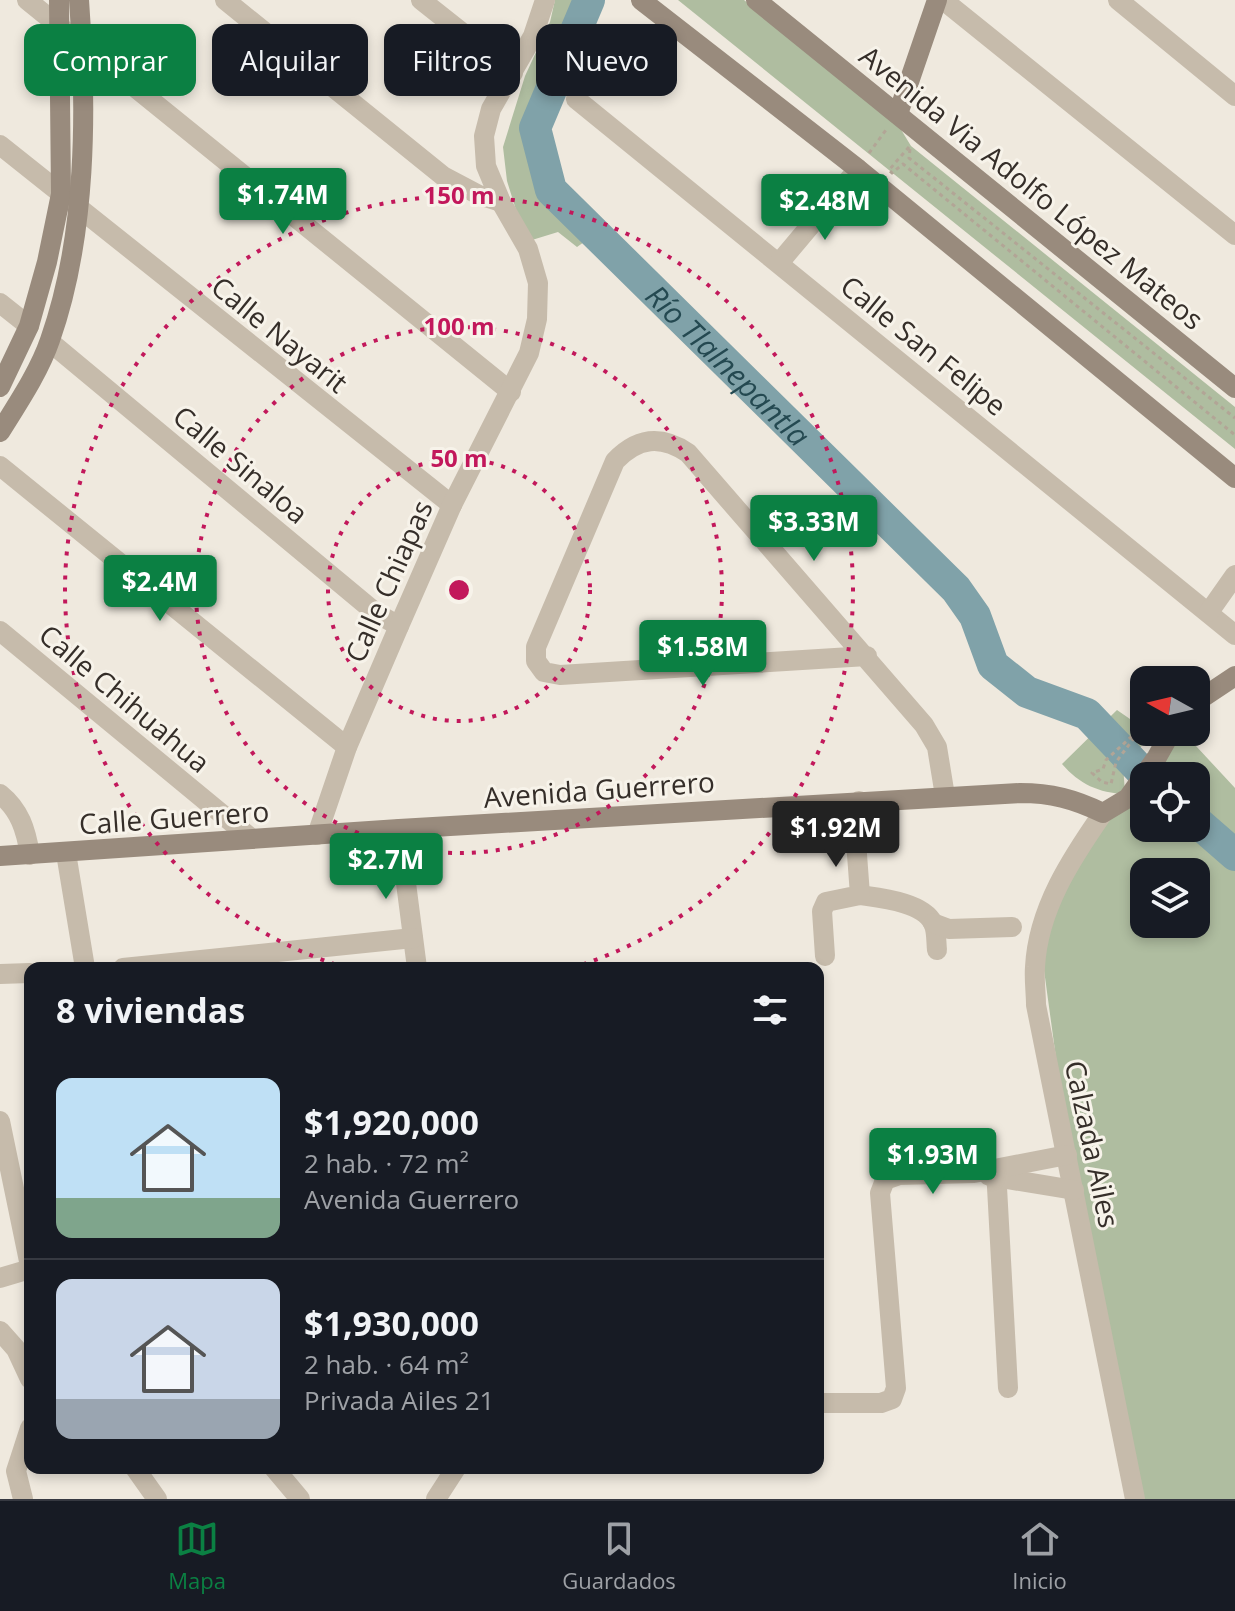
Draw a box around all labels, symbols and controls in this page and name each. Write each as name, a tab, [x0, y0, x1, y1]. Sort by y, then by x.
chip: Comprar	[24, 24, 196, 96]
chip: Alquilar	[212, 24, 368, 96]
chip: Filtros	[384, 24, 520, 96]
chip: Nuevo	[536, 24, 677, 96]
street label: Avenida Via Adolfo López Mateos	[852, 36, 1212, 338]
pin: $1.74M	[218, 168, 348, 236]
pin: $2.48M	[760, 174, 890, 242]
text: $1.74M	[237, 176, 329, 212]
text: 150 m	[424, 178, 494, 211]
text: $2.48M	[779, 182, 871, 218]
street label: Calle San Felipe	[833, 266, 1015, 424]
street label: Calle Nayarit	[204, 267, 356, 401]
water label: Río Tlalnepantla	[638, 275, 819, 455]
text: 100 m	[424, 309, 494, 342]
street label: Calle Sinaloa	[166, 396, 316, 532]
text: 50 m	[430, 441, 488, 474]
street label: Calle Chiapas	[335, 494, 441, 668]
pin: $3.33M	[749, 495, 879, 563]
text: $3.33M	[768, 503, 860, 539]
pin: $2.4M	[104, 555, 216, 623]
text: $2.4M	[122, 563, 198, 599]
centre of rings	[445, 576, 473, 604]
street label: Calle Chihuahua	[32, 615, 218, 781]
pin: $1.58M	[638, 620, 768, 688]
text: $1.58M	[657, 628, 749, 664]
north arrow	[1130, 666, 1210, 746]
map controls	[1130, 666, 1210, 938]
street label: Avenida Guerrero	[482, 762, 716, 816]
button: locate	[1130, 762, 1210, 842]
street label: Calle Guerrero	[78, 791, 270, 843]
pin: $1.92M	[771, 801, 901, 869]
text: $1.92M	[790, 809, 882, 845]
pin: $2.7M	[330, 833, 442, 901]
text: $2.7M	[348, 841, 424, 877]
button: layers	[1130, 858, 1210, 938]
text: 8 viviendas	[56, 987, 245, 1033]
icon: filters	[748, 988, 792, 1032]
street label: Calzada Ailes	[1057, 1057, 1129, 1231]
text: $1,920,000	[304, 1099, 479, 1145]
icon: home	[120, 1110, 216, 1206]
pin: $1.93M	[868, 1128, 998, 1196]
text: $1.93M	[887, 1136, 979, 1172]
text: 2 hab. · 72 m²	[304, 1145, 469, 1181]
text: Avenida Guerrero	[304, 1181, 519, 1217]
text: $1,930,000	[304, 1300, 479, 1346]
icon: home	[120, 1311, 216, 1407]
text: 2 hab. · 64 m²	[304, 1346, 469, 1382]
text: Privada Ailes 21	[304, 1382, 494, 1418]
tab: Mapa	[168, 1517, 226, 1595]
tab: Guardados	[562, 1517, 676, 1595]
tab: Inicio	[1012, 1517, 1067, 1595]

